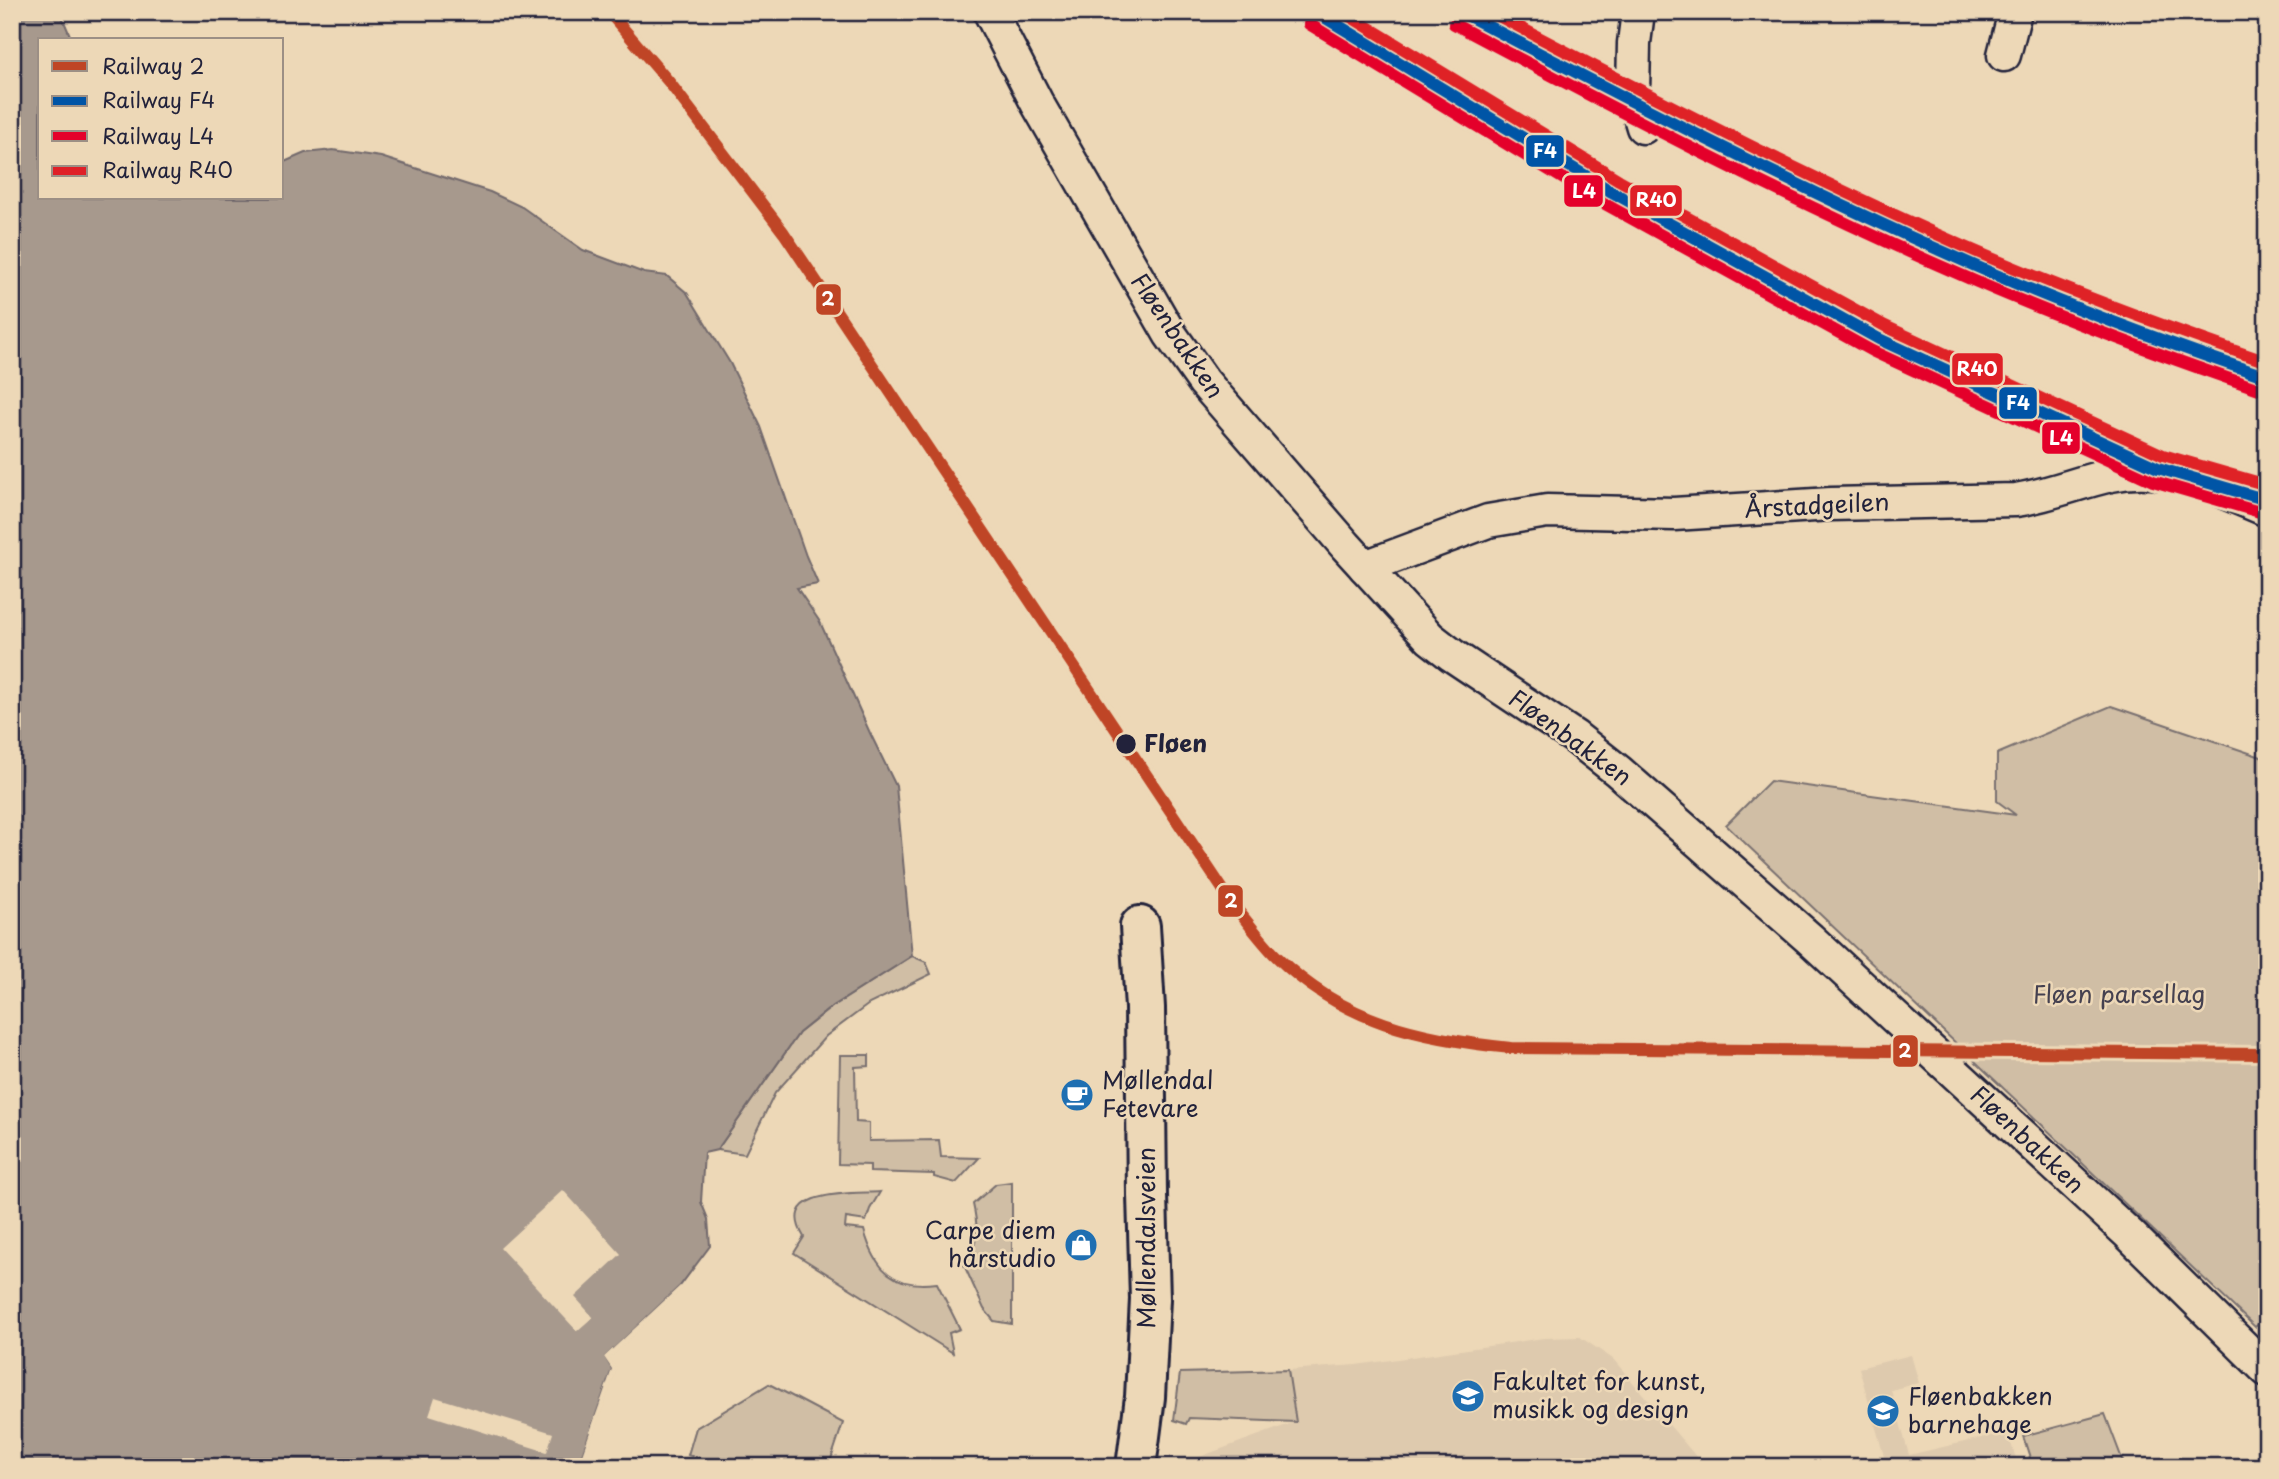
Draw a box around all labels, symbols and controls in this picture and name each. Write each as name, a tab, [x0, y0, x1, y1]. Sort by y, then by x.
legend	[38, 38, 284, 200]
text: Railway 2	[102, 49, 204, 81]
text: Railway F4	[102, 83, 215, 115]
text: Railway L4	[102, 119, 214, 151]
line badge: F4	[1525, 134, 1565, 168]
text: F4	[1533, 136, 1557, 164]
text: Railway R40	[102, 153, 233, 185]
line badge: L4	[1563, 174, 1604, 208]
text: L4	[1572, 176, 1596, 204]
line badge: R40	[1629, 184, 1683, 217]
text: R40	[1636, 185, 1676, 213]
street label: Fløenbakken	[1123, 265, 1234, 405]
line badge: 2	[815, 283, 842, 316]
text: 2	[821, 284, 835, 312]
line badge: R40	[1951, 352, 2004, 386]
text: R40	[1957, 354, 1997, 382]
line badge: F4	[1998, 386, 2038, 420]
text: F4	[2006, 388, 2030, 416]
line badge: L4	[2041, 421, 2081, 455]
text: L4	[2049, 423, 2073, 451]
street label: Årstadgeilen	[1744, 482, 1890, 526]
street label: Fløenbakken	[1502, 679, 1640, 793]
place label: Fløen	[1144, 724, 1207, 760]
marker: Fløen	[1114, 732, 1138, 756]
line badge: 2	[1217, 884, 1244, 918]
text: 2	[1224, 886, 1238, 914]
park label: Fløen parsellag	[2033, 975, 2205, 1011]
line badge: 2	[1892, 1034, 1919, 1068]
text: 2	[1898, 1036, 1912, 1064]
place label: Møllendal Fetevare	[1102, 1061, 1213, 1125]
cafe icon: Møllendal Fetevare	[1058, 1076, 1096, 1114]
street label: Fløenbakken	[1963, 1076, 2094, 1201]
street label: Møllendalsveien	[1127, 1147, 1163, 1329]
place label: Carpe diem hårstudio	[925, 1211, 1056, 1275]
shop icon: Carpe diem hårstudio	[1062, 1226, 1100, 1264]
place label: Fakultet for kunst, musikk og design	[1492, 1362, 1706, 1426]
school or university icon: Fakultet for kunst, musikk og design	[1449, 1377, 1487, 1415]
place label: Fløenbakken barnehage	[1908, 1377, 2053, 1441]
school or university icon: Fløenbakken barnehage	[1864, 1392, 1902, 1430]

